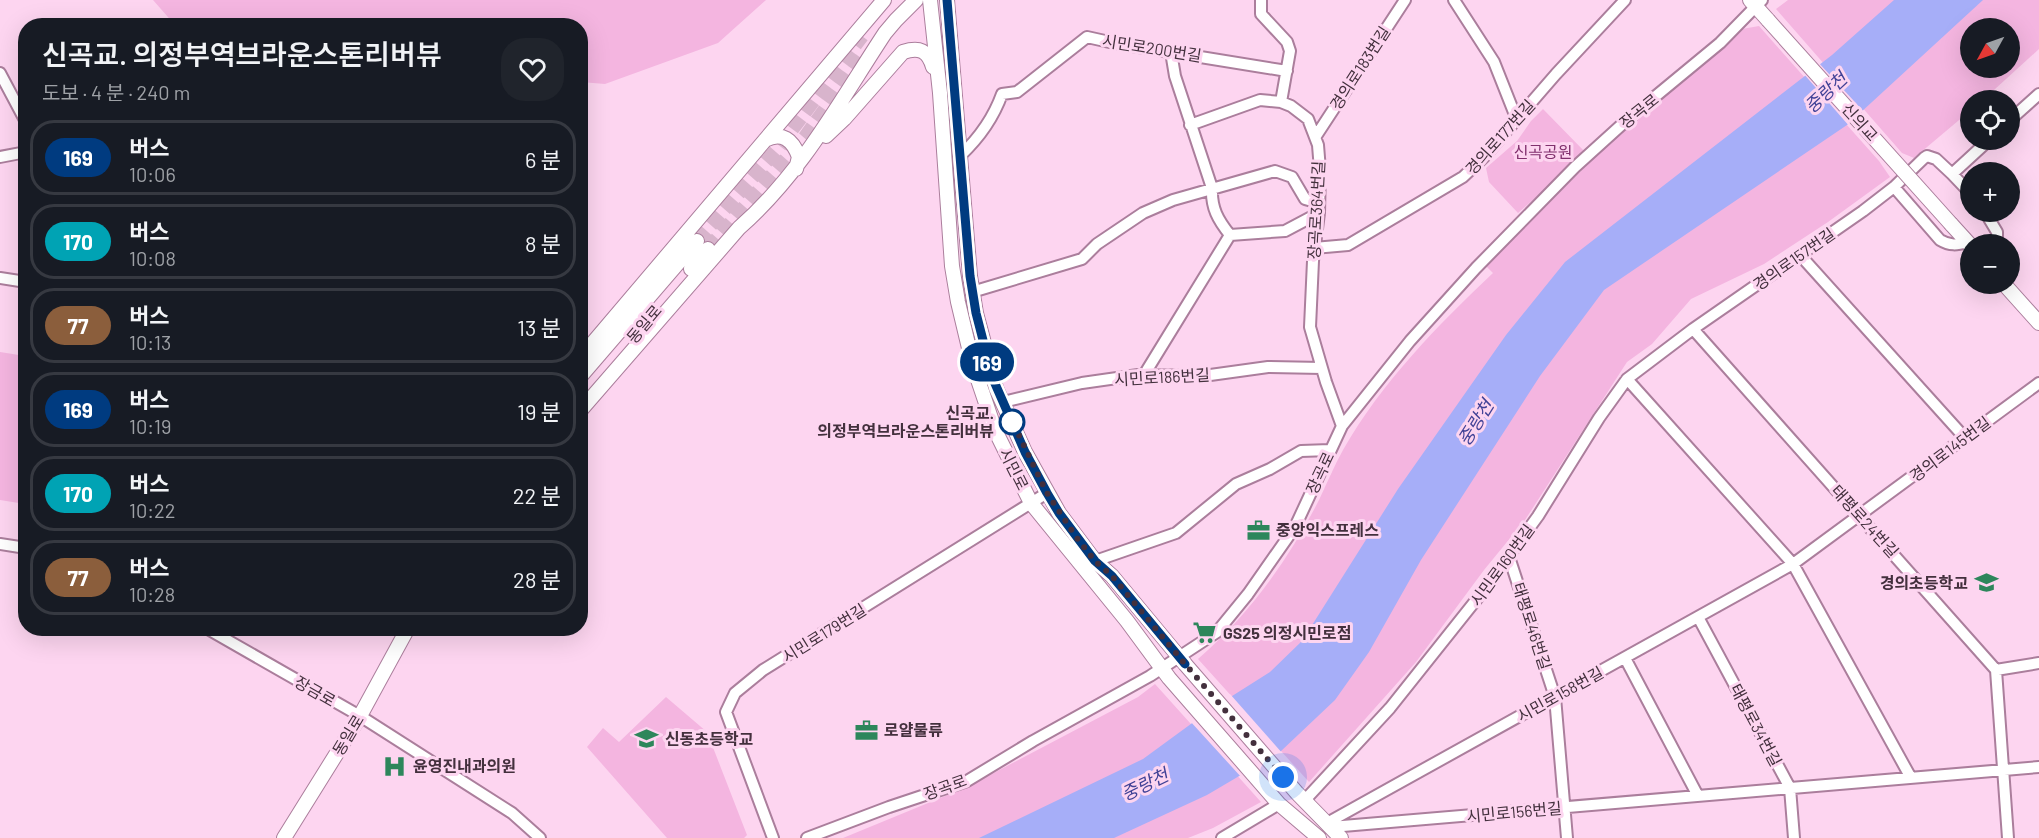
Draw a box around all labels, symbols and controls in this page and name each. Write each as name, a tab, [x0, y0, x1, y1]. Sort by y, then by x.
north arrow	[1960, 18, 2020, 78]
map controls	[1960, 18, 2020, 294]
street label: 경의로183번길	[1326, 22, 1394, 113]
street label: 시민로200번길	[1101, 30, 1203, 65]
text: 신곡교. 의정부역브라운스톤리버뷰	[42, 37, 442, 71]
button: heart	[501, 38, 564, 101]
water label: 중랑천	[1800, 66, 1853, 117]
text: 도보 · 4 분 · 240 m	[42, 80, 190, 104]
street label: 장곡로	[1616, 89, 1662, 132]
button: locate	[1960, 90, 2020, 150]
street label: 경의로177번길	[1461, 95, 1538, 178]
street label: 신의교	[1839, 99, 1882, 144]
text: 버스	[129, 134, 169, 160]
park label: 신곡공원	[1514, 142, 1572, 161]
text: 169	[63, 145, 93, 170]
text: 6 분	[525, 146, 561, 172]
street label: 장곡로364번길	[1303, 160, 1328, 260]
text: 10:06	[129, 162, 176, 186]
button: +	[1960, 162, 2020, 222]
text: 버스	[129, 218, 169, 244]
street label: 경의로157번길	[1749, 224, 1838, 294]
text: 170	[63, 229, 93, 254]
text: 8 분	[525, 230, 561, 256]
button: −	[1960, 234, 2020, 294]
text: 10:08	[129, 246, 176, 270]
street label: 동일로	[622, 300, 665, 347]
text: 버스	[129, 302, 169, 328]
text: 77	[68, 313, 88, 338]
text: 13 분	[517, 314, 561, 340]
text: 10:13	[129, 330, 171, 354]
line badge: 169	[952, 342, 1022, 382]
text: 169	[972, 350, 1002, 375]
street label: 시민로186번길	[1114, 365, 1210, 388]
text: 버스	[129, 386, 169, 412]
water label: 중랑천	[1453, 394, 1499, 449]
text: 169	[63, 397, 93, 422]
text: 19 분	[517, 398, 561, 424]
place label: 신곡교. 의정부역브라운스톤리버뷰	[817, 403, 994, 440]
marker: 신곡교. 의정부역브라운스톤리버뷰	[999, 409, 1025, 435]
street label: 경의로145번길	[1906, 412, 1994, 485]
text: 10:19	[129, 414, 172, 438]
street label: 시민로	[996, 445, 1033, 493]
street label: 장곡로	[1302, 449, 1338, 497]
text: 버스	[129, 470, 169, 496]
street label: 태평로24번길	[1828, 480, 1903, 561]
text: 170	[63, 481, 93, 506]
text: 22 분	[513, 482, 561, 508]
text: 10:22	[129, 498, 176, 522]
office icon: 중앙익스프레스	[1245, 517, 1271, 543]
place label: 중앙익스프레스	[1276, 520, 1379, 539]
street label: 시민로160번길	[1466, 520, 1538, 609]
text: 버스	[129, 554, 169, 580]
text: 77	[68, 565, 88, 590]
text: 28 분	[513, 566, 561, 592]
school or university icon: 경의초등학교	[1973, 570, 1999, 596]
place label: 경의초등학교	[1880, 573, 1968, 592]
street label: 태평로46번길	[1509, 580, 1556, 672]
text: 10:28	[129, 582, 175, 606]
street label: 시민로179번길	[778, 599, 869, 666]
supermarket icon: GS25 의정시민로점	[1192, 620, 1218, 646]
place label: GS25 의정시민로점	[1223, 623, 1351, 642]
street label: 시민로158번길	[1513, 662, 1606, 725]
street label: 장금로	[291, 671, 339, 710]
street label: 태평로34번길	[1727, 680, 1786, 769]
street label: 동일로	[328, 711, 367, 759]
office icon: 로얄물류	[853, 717, 879, 743]
place label: 로얄물류	[884, 720, 943, 739]
school or university icon: 신동초등학교	[634, 726, 660, 752]
place label: 신동초등학교	[665, 729, 754, 748]
hospital icon: 윤영진내과의원	[382, 753, 408, 779]
place label: 윤영진내과의원	[413, 756, 516, 775]
water label: 중랑천	[1117, 762, 1174, 805]
your location	[1268, 762, 1298, 792]
street label: 장곡로	[921, 770, 969, 803]
street label: 시민로156번길	[1465, 798, 1562, 825]

